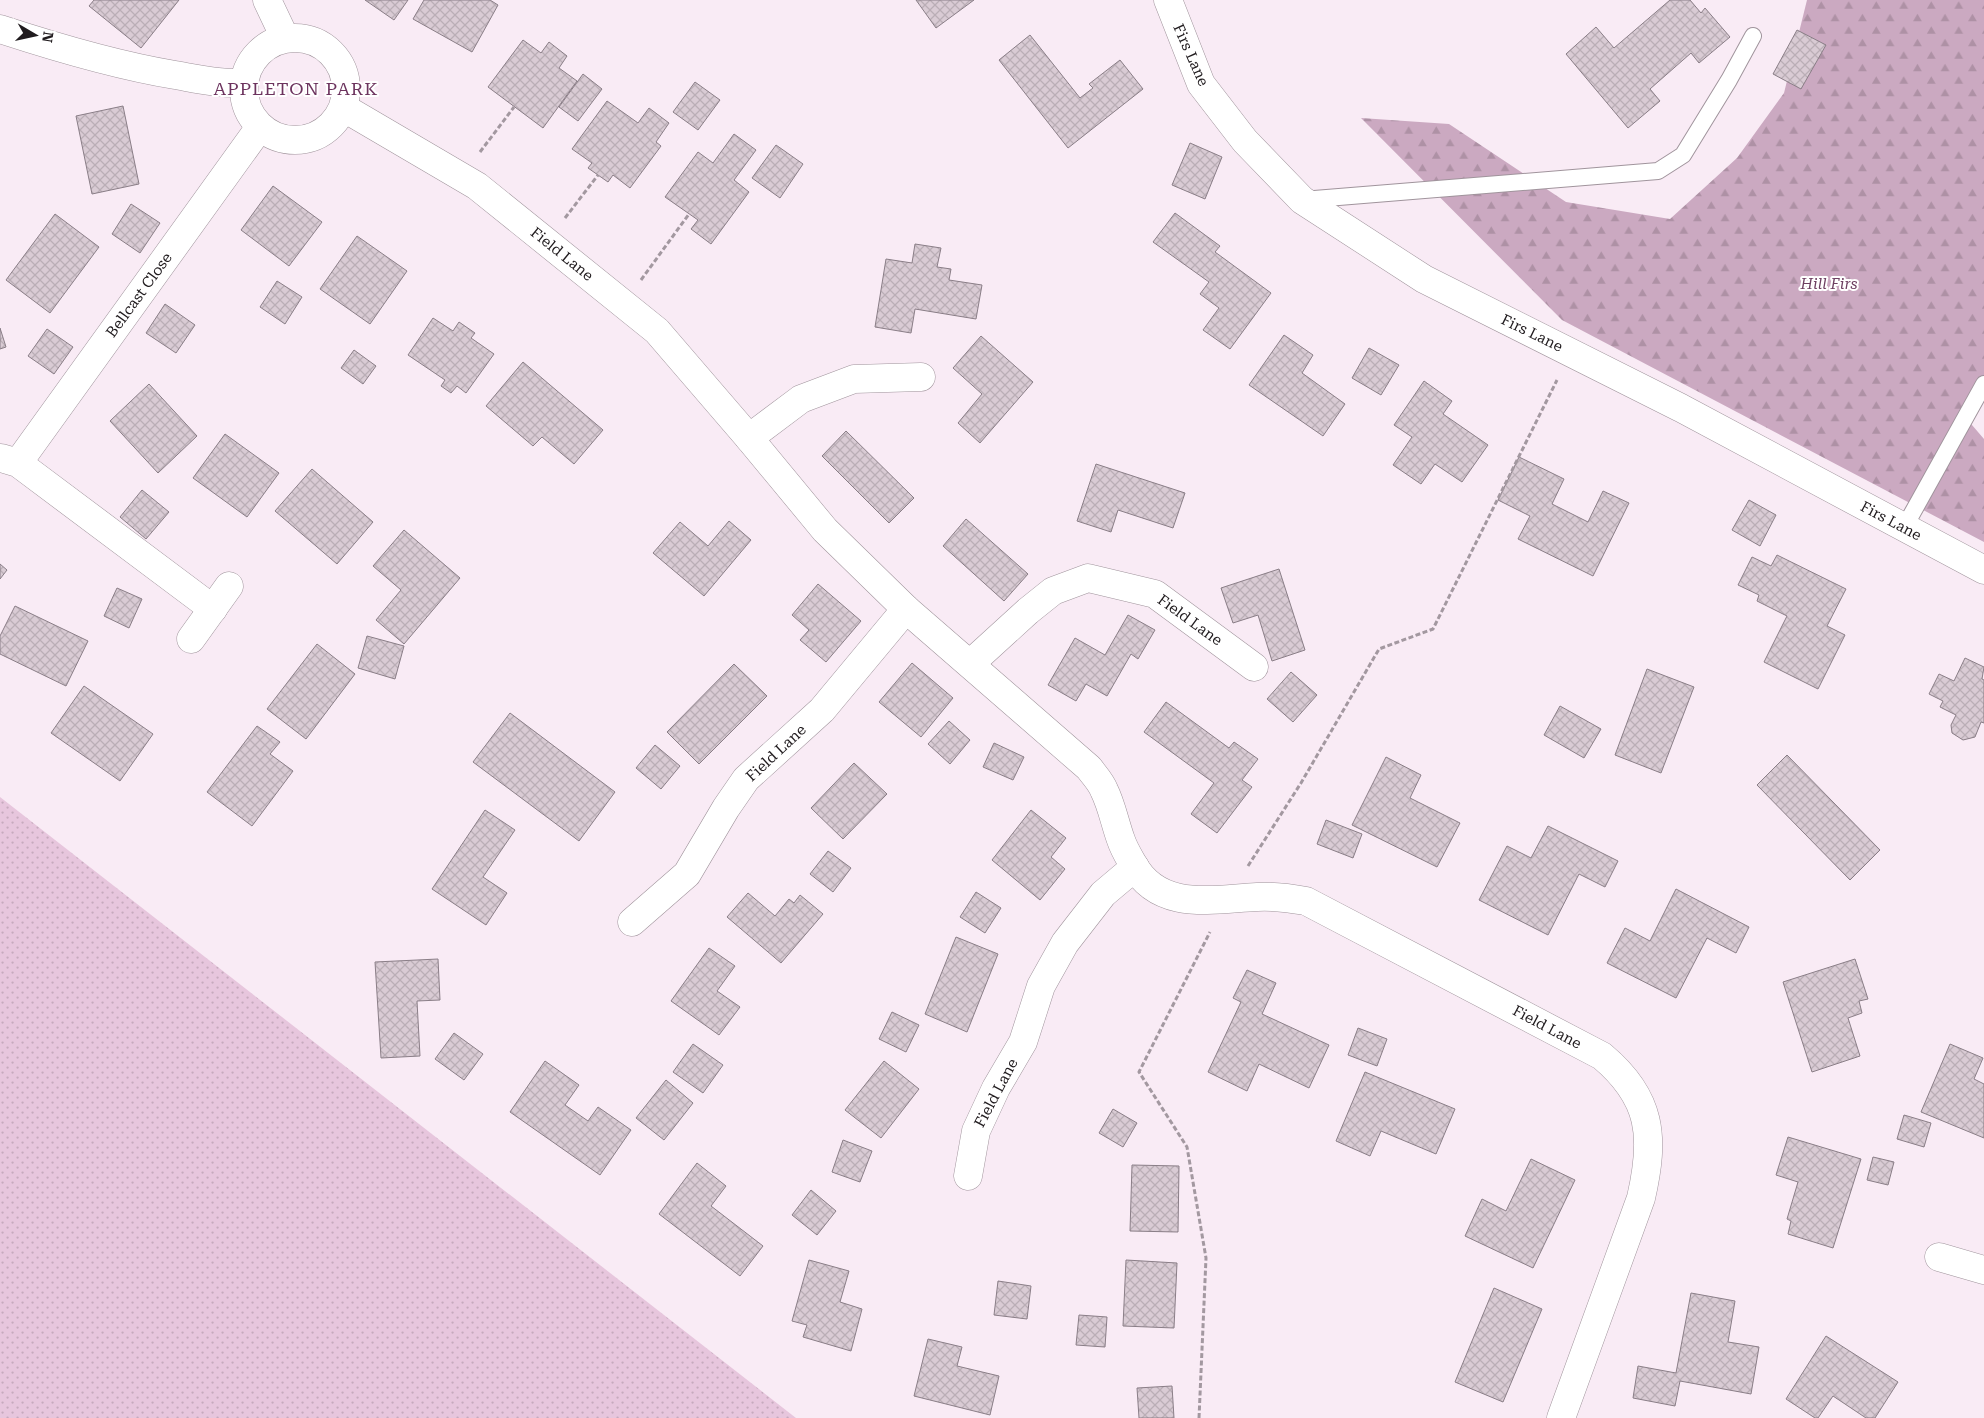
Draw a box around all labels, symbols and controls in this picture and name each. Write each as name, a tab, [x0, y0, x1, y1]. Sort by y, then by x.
north arrow	[10, 10, 60, 60]
street label: Firs Lane	[1169, 21, 1213, 89]
text: N	[39, 30, 57, 44]
district label: APPLETON PARK	[214, 78, 378, 99]
street label: Field Lane	[527, 223, 597, 285]
street label: Bellcast Close	[102, 249, 176, 341]
park label: Hill Firs	[1800, 275, 1857, 293]
street label: Firs Lane	[1498, 310, 1566, 356]
street label: Firs Lane	[1857, 497, 1925, 545]
street label: Field Lane	[1154, 591, 1226, 649]
street label: Field Lane	[742, 721, 810, 785]
street label: Field Lane	[1509, 1001, 1585, 1053]
street label: Field Lane	[970, 1055, 1022, 1131]

